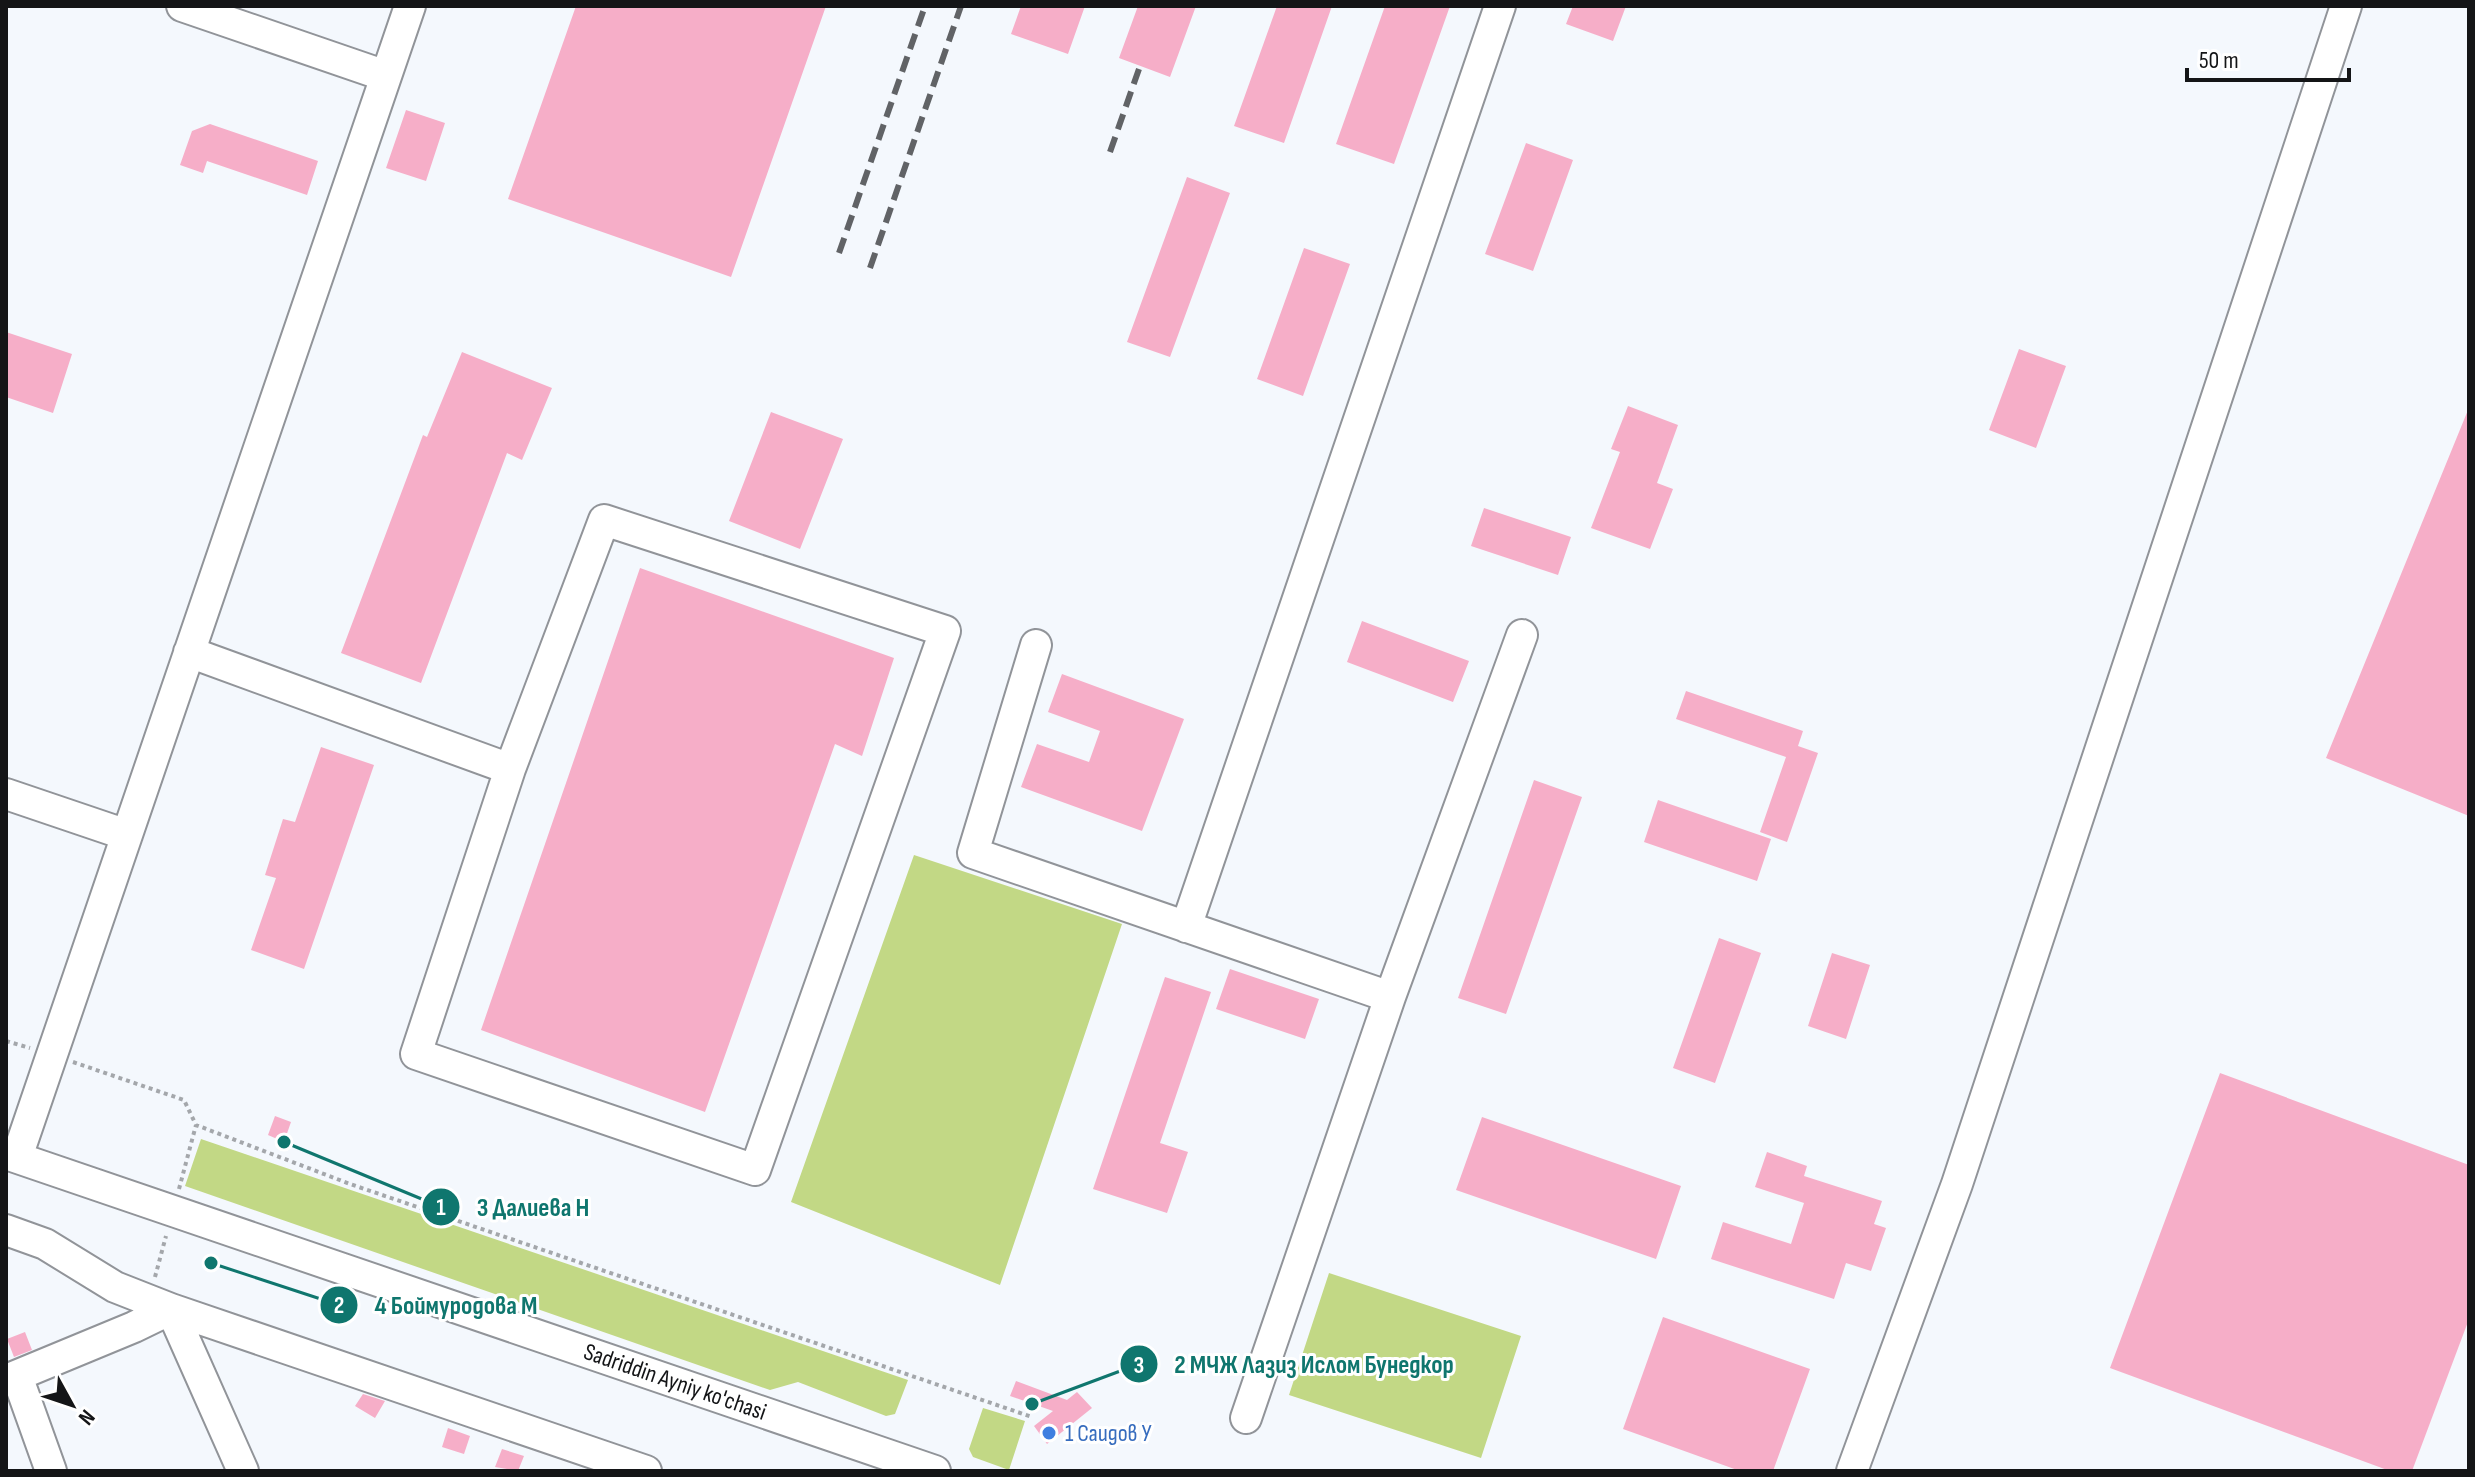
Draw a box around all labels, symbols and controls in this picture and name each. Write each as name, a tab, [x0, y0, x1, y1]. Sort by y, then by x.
scale bar	[2187, 32, 2349, 82]
text: 50 m	[2199, 46, 2239, 75]
callout: 3 Далиева Н	[421, 1182, 605, 1232]
text: 1	[436, 1193, 446, 1222]
text: 3 Далиева Н	[477, 1193, 589, 1224]
callout: 4 Боймуродова М	[319, 1280, 554, 1330]
text: 2	[334, 1291, 344, 1320]
text: 4 Боймуродова М	[375, 1291, 537, 1322]
street label: Sadriddin Ayniy ko'chasi	[580, 1337, 770, 1427]
callout: 2 МЧЖ Лазиз Ислом Бунедкор	[1119, 1339, 1470, 1389]
text: 2 МЧЖ Лазиз Ислом Бунедкор	[1174, 1350, 1454, 1381]
text: 3	[1134, 1351, 1144, 1380]
north arrow	[32, 1365, 112, 1445]
text: N	[72, 1404, 100, 1430]
place label: 1 Саидов У	[1065, 1419, 1152, 1448]
marker: 1 Саидов У	[1040, 1424, 1058, 1442]

